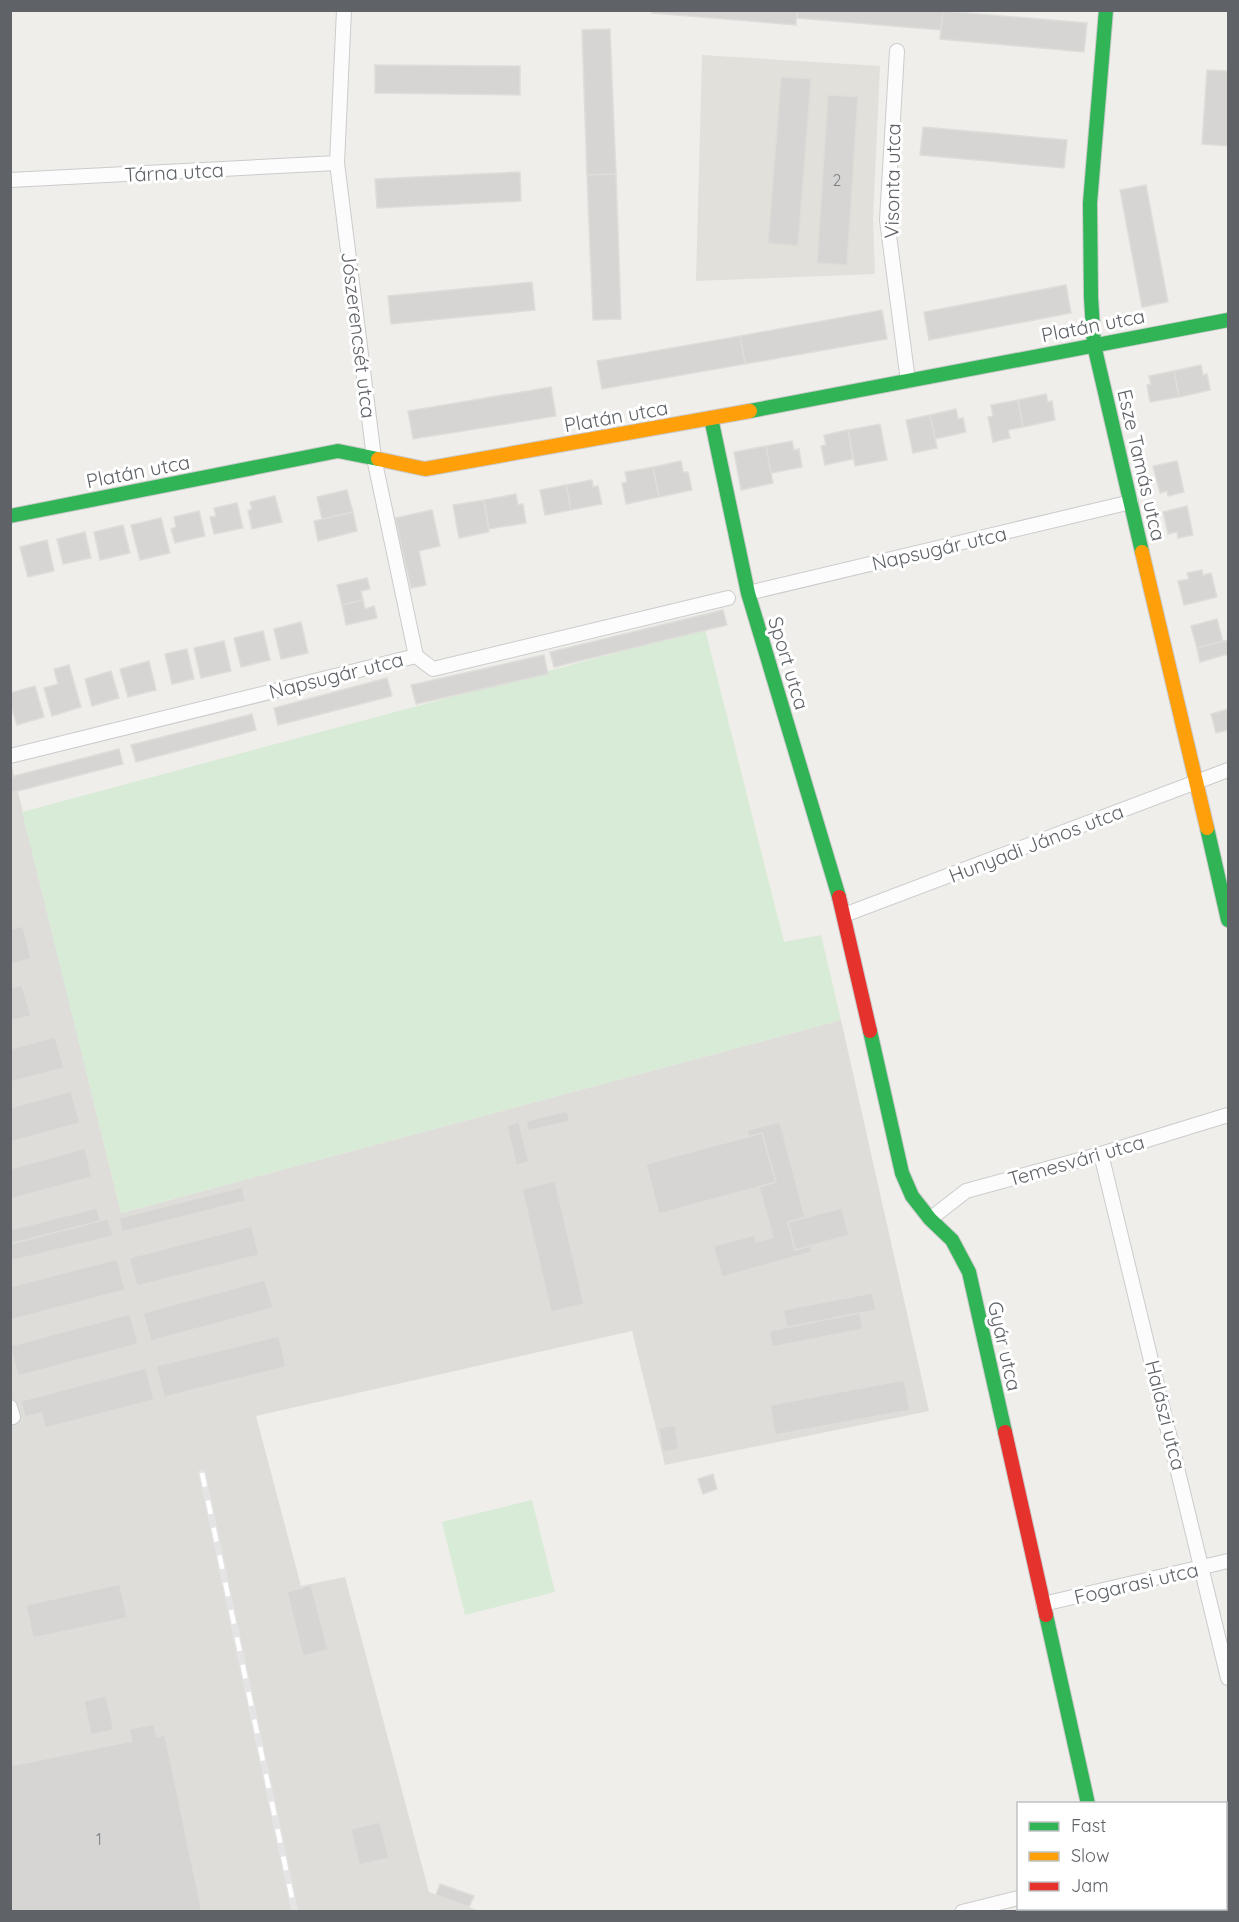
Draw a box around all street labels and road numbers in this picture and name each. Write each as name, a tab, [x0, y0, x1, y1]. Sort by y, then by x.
street label: Visonta utca	[878, 123, 906, 239]
street label: Tárna utca	[124, 157, 224, 187]
street label: Jószerencsét utca	[336, 250, 382, 420]
street label: Platán utca	[1039, 303, 1147, 347]
street label: Esze Tamás utca	[1112, 387, 1172, 543]
street label: Platán utca	[562, 395, 670, 437]
street label: Platán utca	[84, 449, 192, 493]
street label: Napsugár utca	[869, 520, 1009, 576]
street label: Sport utca	[763, 613, 815, 713]
street label: Napsugár utca	[266, 646, 406, 704]
street label: Hunyadi János utca	[945, 798, 1127, 888]
street label: Temesvári utca	[1005, 1129, 1147, 1191]
street label: Gyár utca	[983, 1299, 1027, 1393]
street label: Halászi utca	[1140, 1357, 1192, 1473]
street label: Fogarasi utca	[1071, 1557, 1201, 1609]

